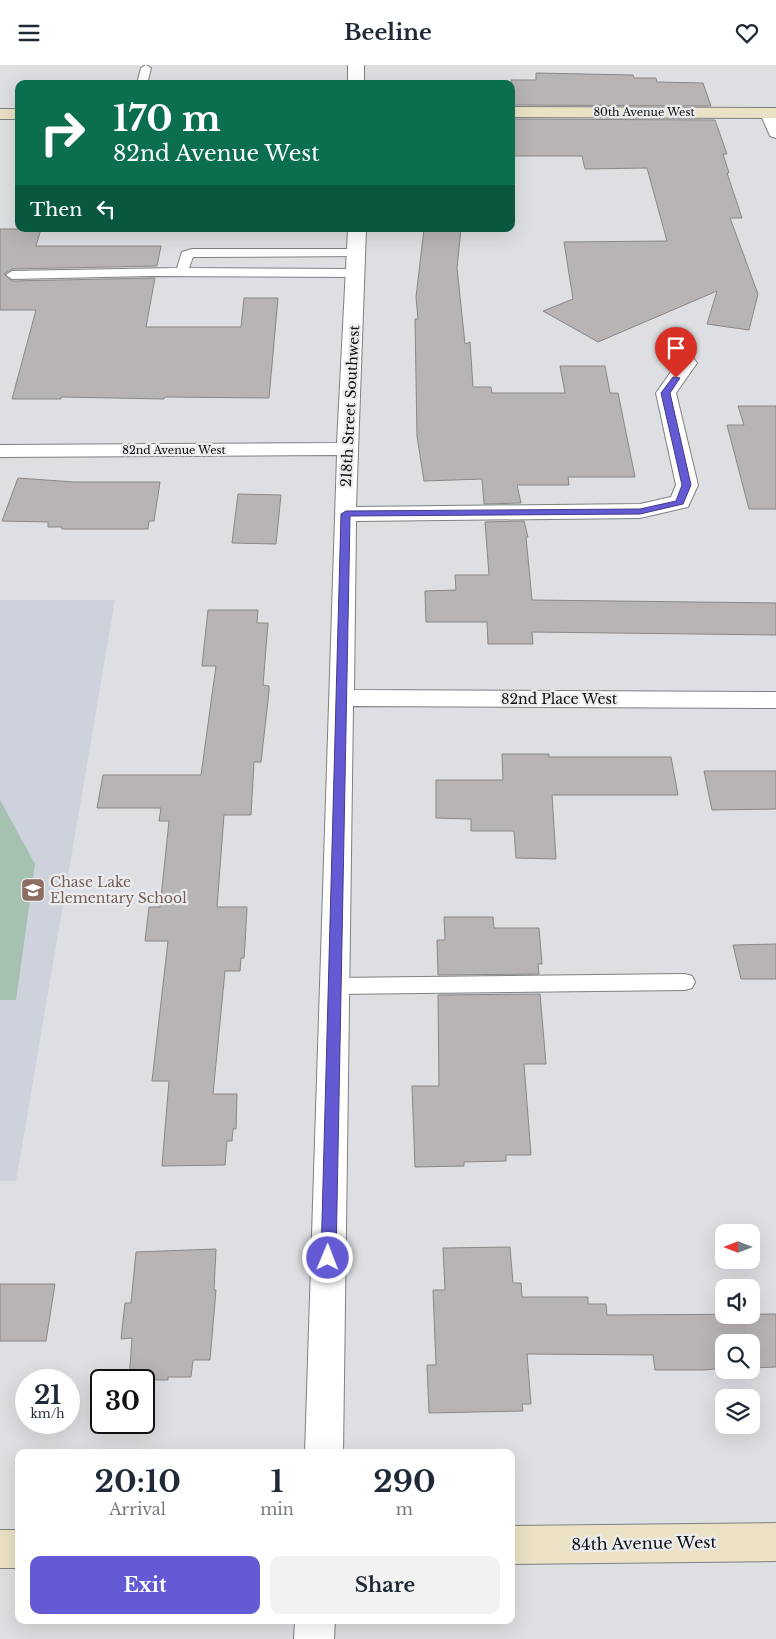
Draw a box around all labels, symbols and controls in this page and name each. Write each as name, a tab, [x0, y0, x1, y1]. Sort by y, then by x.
icon: menu	[15, 19, 43, 47]
text: Beeline	[344, 19, 432, 46]
icon: heart	[733, 19, 761, 47]
text: 170 m	[113, 97, 221, 140]
icon: right	[30, 100, 95, 165]
street label: 80th Avenue West	[593, 105, 695, 119]
text: 82nd Avenue West	[113, 140, 320, 167]
icon: left	[92, 195, 120, 223]
text: Then	[30, 198, 82, 221]
street label: 218th Street Southwest	[337, 324, 363, 487]
pin	[655, 327, 697, 378]
icon: arrive	[662, 334, 690, 362]
street label: 82nd Avenue West	[122, 443, 226, 457]
street label: 82nd Place West	[501, 690, 618, 708]
place label: Chase Lake Elementary School	[50, 873, 187, 907]
school or university icon: Chase Lake Elementary School	[20, 877, 46, 903]
north arrow	[715, 1224, 760, 1269]
map controls	[715, 1224, 760, 1434]
position arrow	[301, 1231, 353, 1283]
button: sound	[715, 1279, 760, 1324]
button: search	[715, 1334, 760, 1379]
speed limit sign: 30	[90, 1369, 155, 1434]
text: 21	[34, 1380, 61, 1411]
button: layers	[715, 1389, 760, 1434]
text: km/h	[30, 1406, 65, 1421]
text: 20:10	[94, 1463, 181, 1500]
text: 1	[270, 1463, 284, 1500]
text: 290	[373, 1463, 436, 1500]
text: Arrival	[109, 1499, 166, 1519]
text: min	[260, 1499, 294, 1519]
text: m	[396, 1499, 413, 1519]
street label: 84th Avenue West	[571, 1532, 717, 1554]
button: Exit	[30, 1556, 260, 1614]
button: Share	[270, 1556, 500, 1614]

